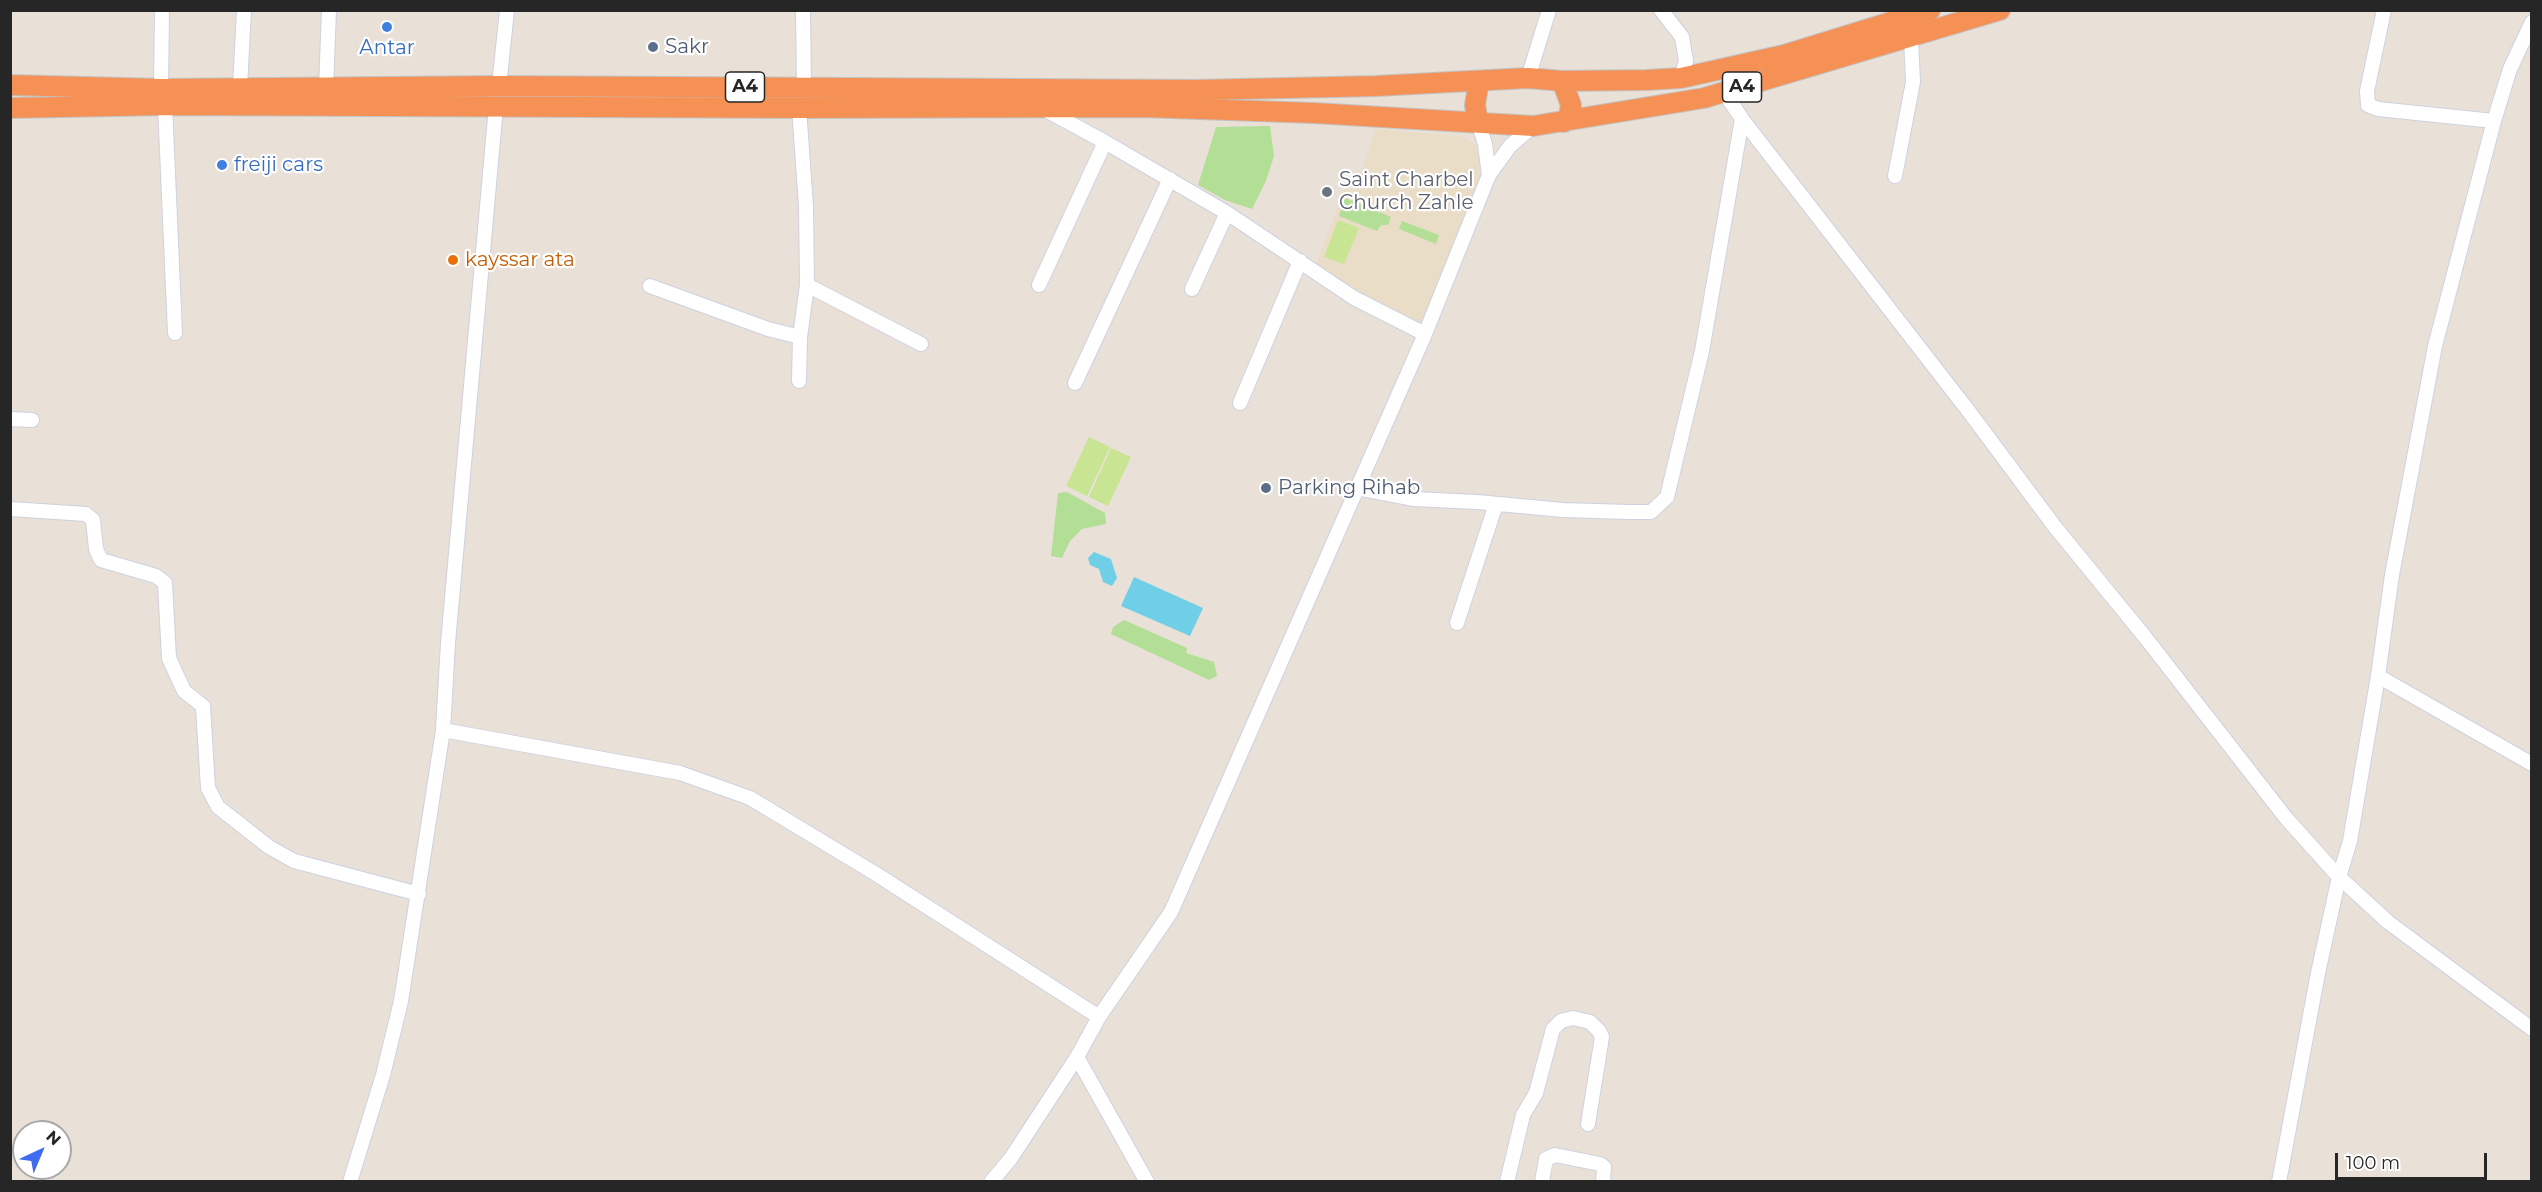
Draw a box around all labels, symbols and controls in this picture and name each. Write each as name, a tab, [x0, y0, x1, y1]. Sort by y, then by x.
marker: Antar	[380, 20, 394, 34]
place label: Sakr	[665, 35, 709, 59]
place label: Antar	[359, 36, 415, 60]
marker: Sakr	[646, 40, 660, 54]
road number: A4	[726, 72, 764, 102]
road number: A4	[1722, 72, 1762, 102]
place label: freiji cars	[234, 153, 323, 177]
marker: freiji cars	[215, 158, 229, 172]
place label: Saint Charbel Church Zahle	[1339, 168, 1474, 215]
marker: Saint Charbel Church Zahle	[1320, 185, 1334, 199]
place label: kayssar ata	[465, 248, 575, 272]
marker: kayssar ata	[446, 253, 460, 267]
place label: Parking Rihab	[1278, 476, 1420, 500]
marker: Parking Rihab	[1259, 481, 1273, 495]
north arrow	[12, 1120, 72, 1180]
text: N	[42, 1127, 65, 1149]
scale bar	[2338, 1141, 2490, 1179]
text: 100 m	[2346, 1152, 2400, 1174]

